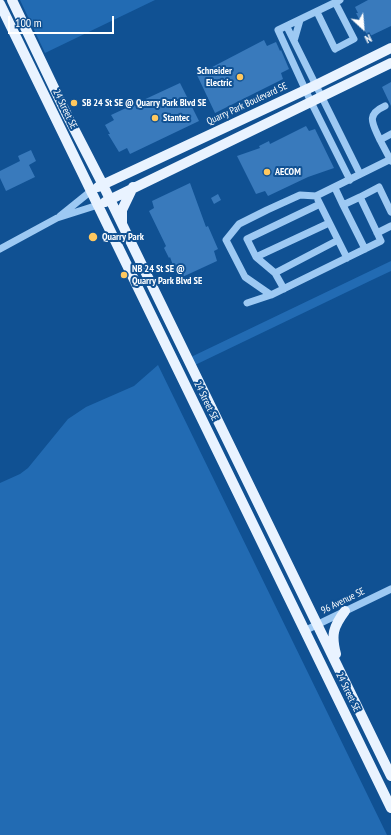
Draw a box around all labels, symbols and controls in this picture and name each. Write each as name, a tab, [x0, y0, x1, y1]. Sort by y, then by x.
scale bar	[10, 8, 116, 34]
north arrow	[343, 8, 383, 48]
text: 100 m	[15, 15, 42, 30]
text: N	[363, 31, 374, 46]
place label: Schneider Electric	[197, 65, 232, 88]
marker: Schneider Electric	[235, 72, 245, 82]
street label: Quarry Park Boulevard SE	[205, 80, 289, 128]
street label: 24 Street SE	[50, 87, 80, 131]
place label: SB 24 St SE @ Quarry Park Blvd SE	[82, 97, 206, 109]
marker: SB 24 St SE @ Quarry Park Blvd SE	[69, 98, 79, 108]
place label: Stantec	[163, 112, 190, 124]
marker: Stantec	[150, 113, 160, 123]
place label: AECOM	[275, 166, 301, 178]
marker: AECOM	[262, 167, 272, 177]
marker: Quarry Park	[87, 231, 99, 243]
place label: Quarry Park	[102, 231, 144, 243]
place label: NB 24 St SE @ Quarry Park Blvd SE	[132, 263, 202, 286]
marker: NB 24 St SE @ Quarry Park Blvd SE	[119, 270, 129, 280]
street label: 24 Street SE	[191, 379, 221, 423]
street label: 96 Avenue SE	[319, 585, 367, 617]
street label: 24 Street SE	[333, 670, 363, 714]

